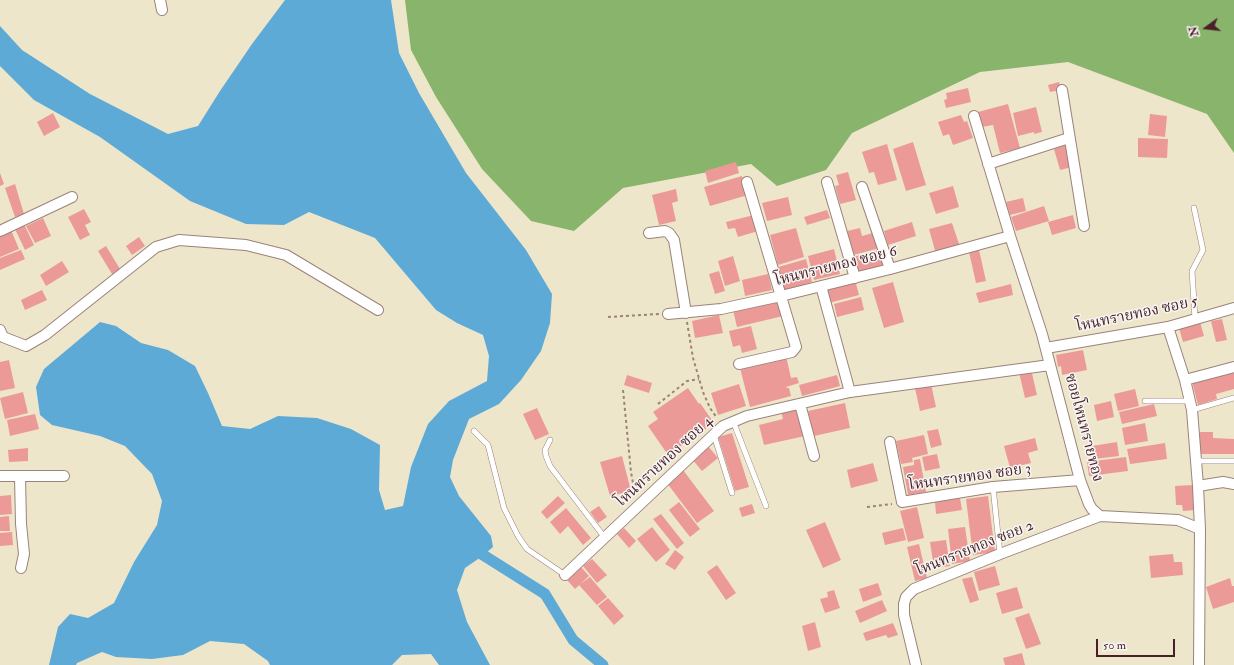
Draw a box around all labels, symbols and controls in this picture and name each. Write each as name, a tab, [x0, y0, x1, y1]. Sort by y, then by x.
north arrow	[1186, 8, 1226, 48]
text: N	[1186, 25, 1201, 38]
street label: โหนทรายทอง ซอย 6	[773, 243, 899, 291]
street label: โหนทรายทอง ซอย 5	[1074, 293, 1200, 337]
street label: ซอยโหนทรายทอง	[1060, 372, 1106, 484]
street label: โหนทรายทอง ซอย 4	[613, 413, 717, 511]
street label: โหนทรายทอง ซอย 3	[908, 461, 1032, 495]
street label: โหนทรายทอง ซอย 2	[914, 517, 1036, 581]
scale bar	[1098, 631, 1177, 657]
text: 50 m	[1103, 638, 1126, 653]

